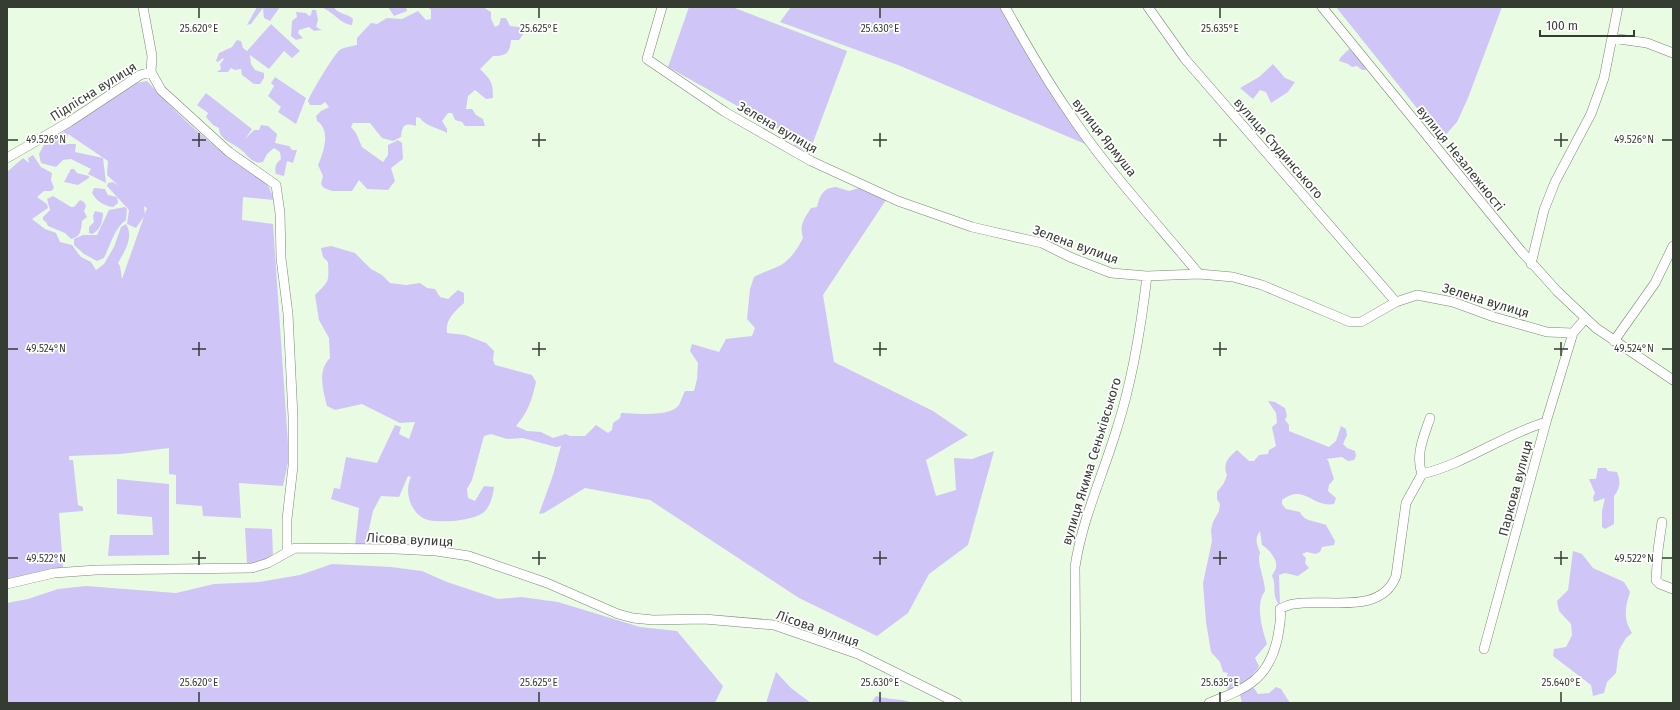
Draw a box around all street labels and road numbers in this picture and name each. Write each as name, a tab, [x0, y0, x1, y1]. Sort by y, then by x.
street label: Підлісна вулиця	[47, 59, 139, 124]
street label: вулиця Ярмуша	[1069, 95, 1140, 179]
street label: вулиця Студинського	[1231, 95, 1326, 202]
street label: Зелена вулиця	[735, 98, 820, 156]
street label: вулиця Незалежності	[1414, 103, 1508, 214]
street label: Зелена вулиця	[1031, 222, 1121, 267]
street label: Зелена вулиця	[1441, 280, 1531, 321]
street label: вулиця Якима Сеньківського	[1059, 375, 1124, 547]
street label: Паркова вулиця	[1495, 438, 1536, 538]
street label: Лісова вулиця	[366, 530, 454, 549]
street label: Лісова вулиця	[774, 607, 861, 650]

